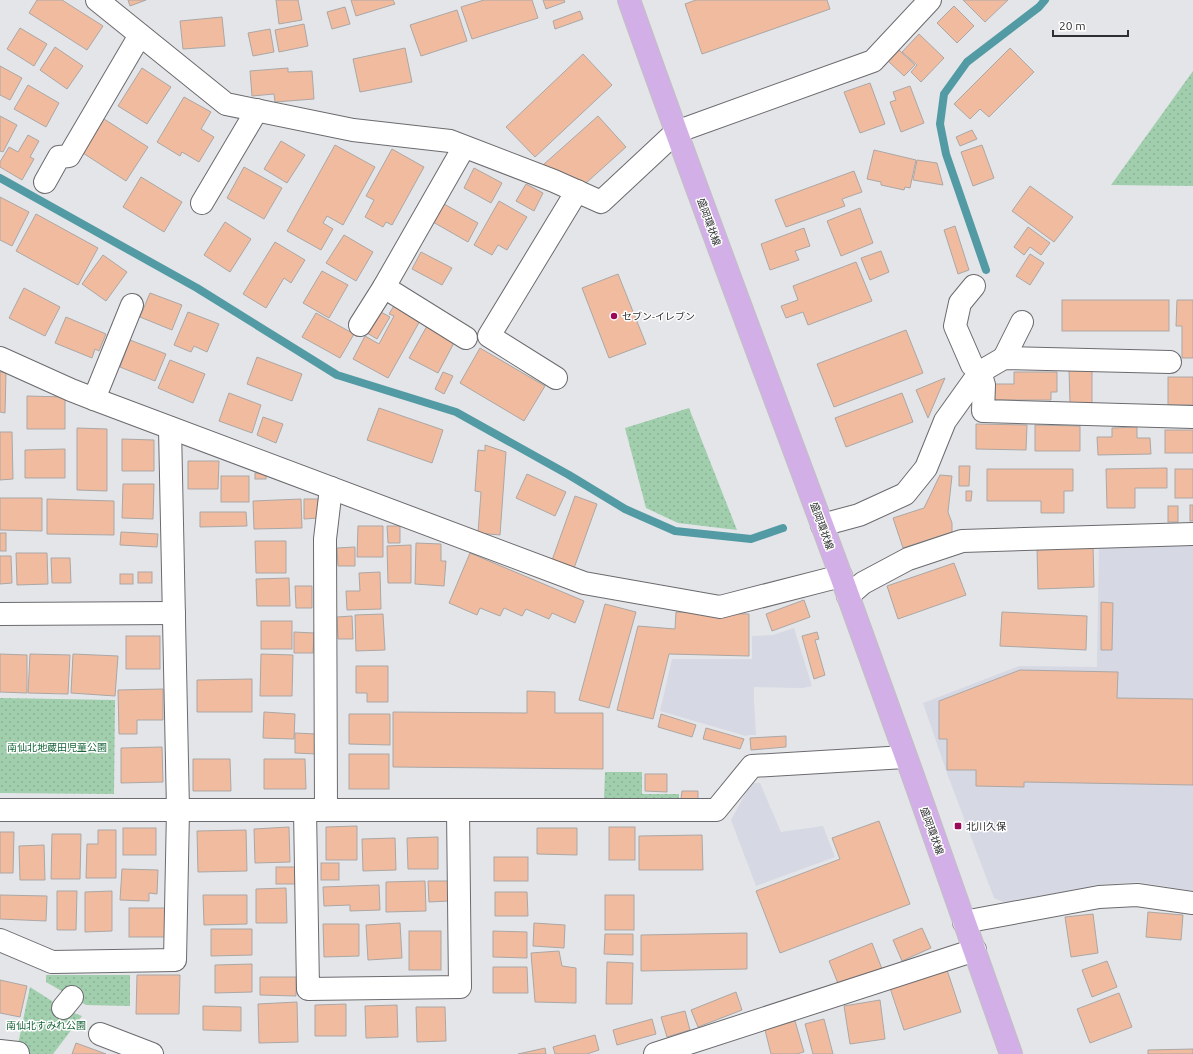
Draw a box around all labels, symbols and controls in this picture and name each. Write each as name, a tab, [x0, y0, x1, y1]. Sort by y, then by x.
scale bar	[1053, 12, 1128, 38]
text: 20 m	[1059, 19, 1086, 32]
street label: 盛岡環状線	[695, 197, 723, 247]
marker: セブン-イレブン	[609, 311, 619, 321]
place label: セブン-イレブン	[622, 311, 695, 322]
street label: 盛岡環状線	[808, 501, 836, 551]
park label: 南仙北地蔵田児童公園	[7, 742, 107, 753]
street label: 盛岡環状線	[918, 806, 946, 856]
marker: 北川久保	[953, 821, 963, 831]
place label: 北川久保	[966, 821, 1007, 832]
park label: 南仙北すみれ公園	[6, 1020, 86, 1031]

